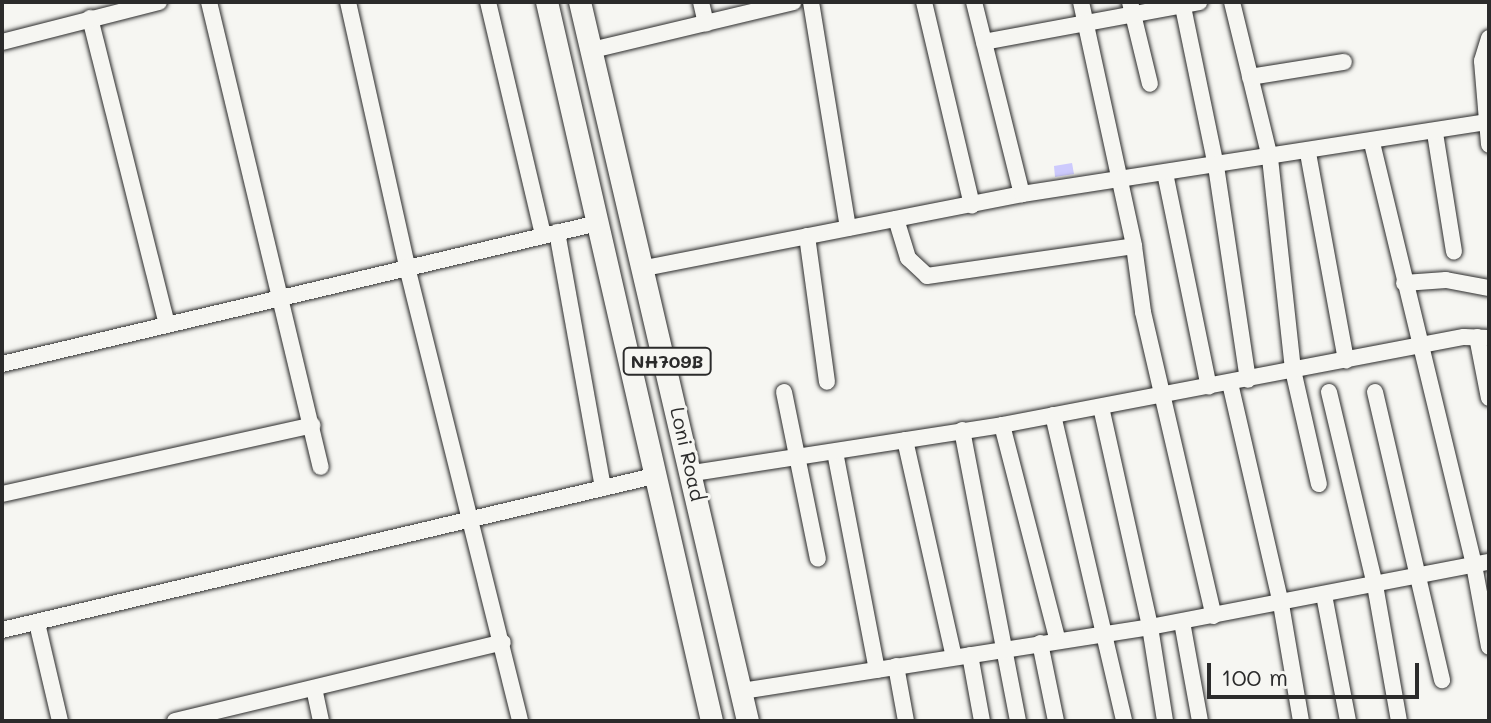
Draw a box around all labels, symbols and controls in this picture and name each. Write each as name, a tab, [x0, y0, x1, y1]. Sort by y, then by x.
road number: NH709B	[621, 347, 713, 375]
street label: Loni Road	[666, 405, 710, 503]
scale bar	[1211, 647, 1423, 697]
text: 100 m	[1221, 661, 1288, 692]

